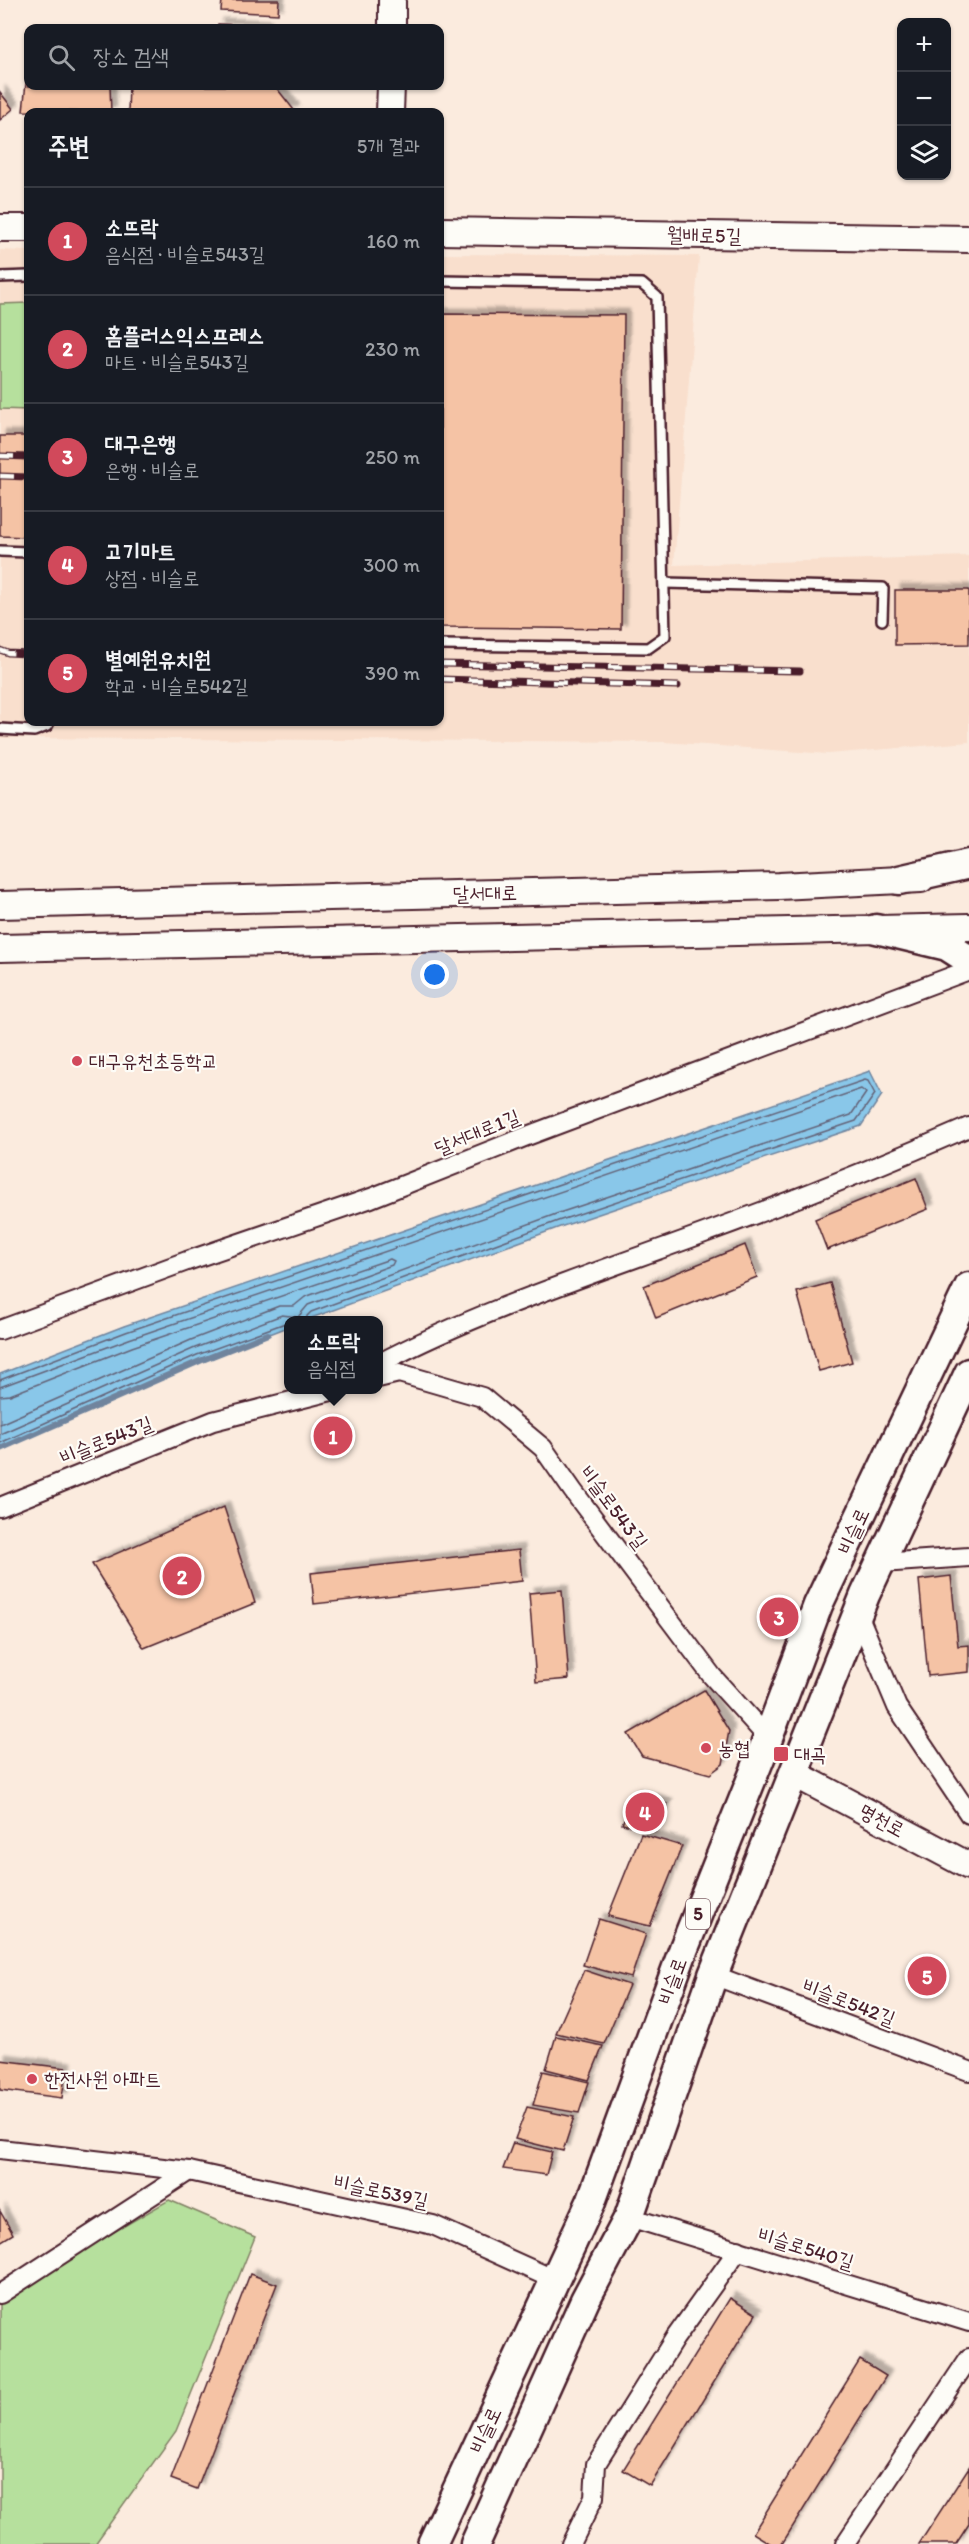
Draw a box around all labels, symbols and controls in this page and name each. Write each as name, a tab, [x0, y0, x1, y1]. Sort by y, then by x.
map controls	[897, 18, 951, 180]
button: +	[897, 18, 951, 72]
search box	[24, 24, 444, 90]
icon: search	[45, 41, 78, 74]
text: 장소 검색	[93, 43, 169, 70]
button: −	[897, 72, 951, 126]
button: layers	[897, 126, 951, 180]
text: 주변	[48, 130, 90, 162]
text: 5개 결과	[357, 134, 420, 158]
text: 소뜨락	[105, 214, 158, 241]
street label: 월배로5길	[666, 222, 742, 248]
text: 1	[63, 229, 72, 253]
text: 160 m	[367, 229, 420, 253]
text: 음식점 · 비슬로543길	[105, 242, 265, 266]
text: 홈플러스익스프레스	[105, 322, 264, 349]
text: 2	[62, 337, 73, 361]
text: 230 m	[365, 337, 420, 361]
text: 마트 · 비슬로543길	[105, 350, 249, 374]
text: 대구은행	[105, 430, 176, 457]
text: 3	[62, 445, 73, 469]
text: 250 m	[365, 445, 420, 469]
text: 은행 · 비슬로	[105, 458, 199, 482]
text: 고기마트	[105, 538, 176, 565]
text: 4	[61, 553, 74, 577]
text: 300 m	[363, 553, 420, 577]
text: 상점 · 비슬로	[105, 566, 199, 590]
text: 별예원유치원	[105, 646, 211, 673]
text: 5	[62, 661, 73, 685]
text: 390 m	[365, 661, 420, 685]
text: 학교 · 비슬로542길	[105, 674, 248, 698]
street label: 달서대로	[453, 880, 517, 906]
your location	[420, 960, 449, 989]
place label: 대구유천초등학교	[89, 1049, 218, 1073]
marker: 대구유천초등학교	[70, 1054, 84, 1068]
street label: 달서대로1길	[431, 1104, 523, 1160]
popup	[284, 1316, 383, 1394]
text: 소뜨락	[307, 1328, 360, 1355]
text: 음식점	[307, 1356, 355, 1380]
street label: 비슬로543길	[56, 1411, 156, 1469]
pin: 1	[314, 1414, 352, 1458]
street label: 비슬로543길	[575, 1461, 653, 1553]
street label: 비슬로	[832, 1504, 874, 1558]
pin: 2	[162, 1554, 201, 1598]
pin: 3	[760, 1594, 798, 1640]
place label: 농협	[718, 1736, 750, 1760]
marker: 농협	[699, 1741, 713, 1755]
place label: 대곡	[794, 1742, 826, 1766]
marker: 대곡	[772, 1745, 790, 1763]
pin: 4	[626, 1790, 664, 1834]
street label: 명천로	[855, 1798, 909, 1842]
road number: 5	[686, 1899, 710, 1929]
street label: 비슬로	[652, 1954, 692, 2008]
pin: 5	[908, 1954, 946, 1998]
street label: 비슬로542길	[799, 1973, 899, 2031]
place label: 한전사원 아파트	[44, 2067, 161, 2091]
marker: 한전사원 아파트	[25, 2072, 39, 2086]
street label: 비슬로539길	[331, 2169, 431, 2213]
street label: 비슬로540길	[755, 2222, 857, 2274]
street label: 비슬로	[464, 2403, 506, 2457]

